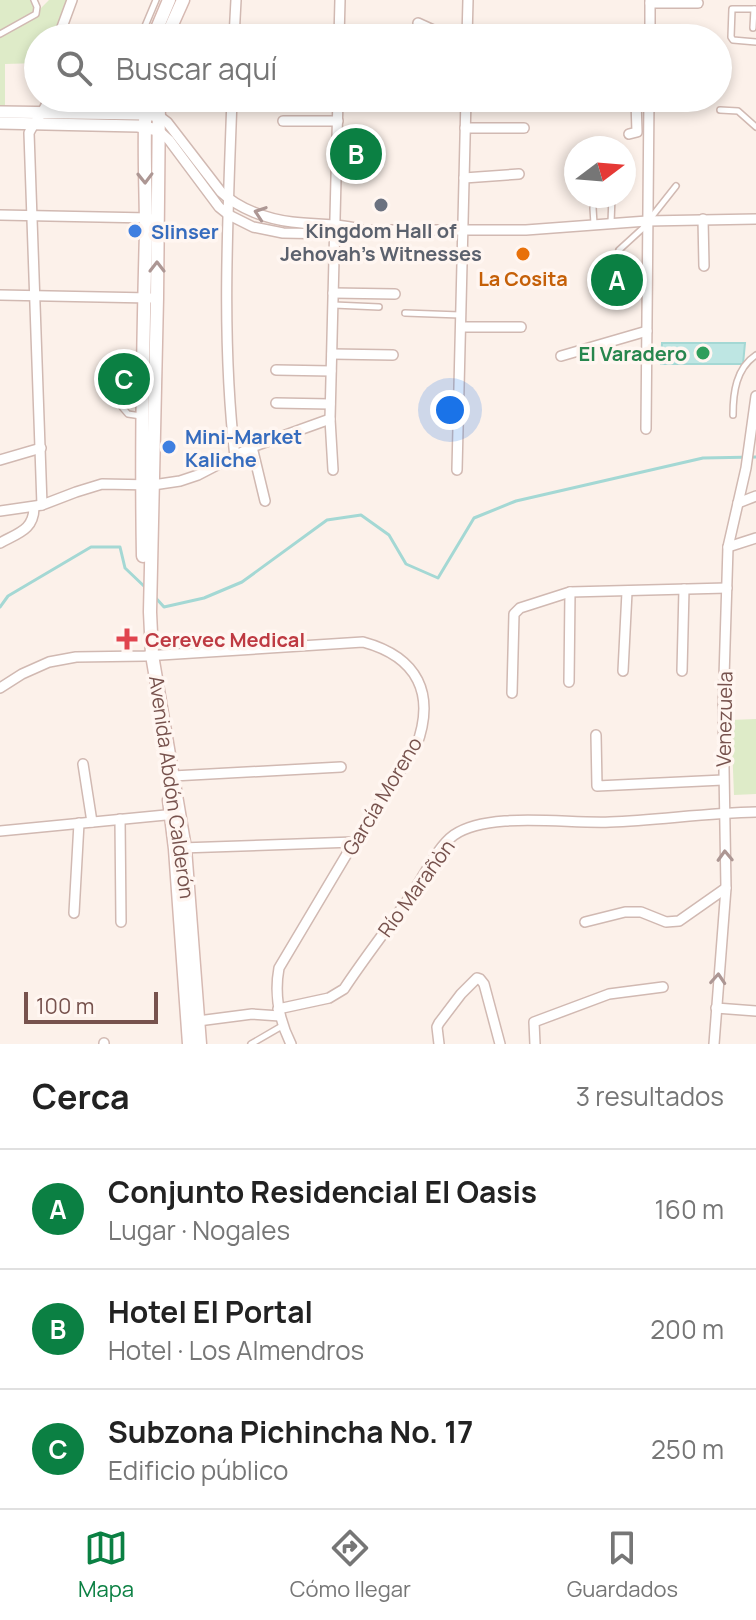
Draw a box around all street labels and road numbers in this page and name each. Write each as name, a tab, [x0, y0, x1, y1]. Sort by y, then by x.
street label: Venezuela	[710, 671, 738, 767]
street label: Avenida Abdón Calderón	[143, 674, 201, 900]
street label: García Moreno	[336, 732, 428, 860]
street label: Río Marañòn	[371, 834, 461, 942]

